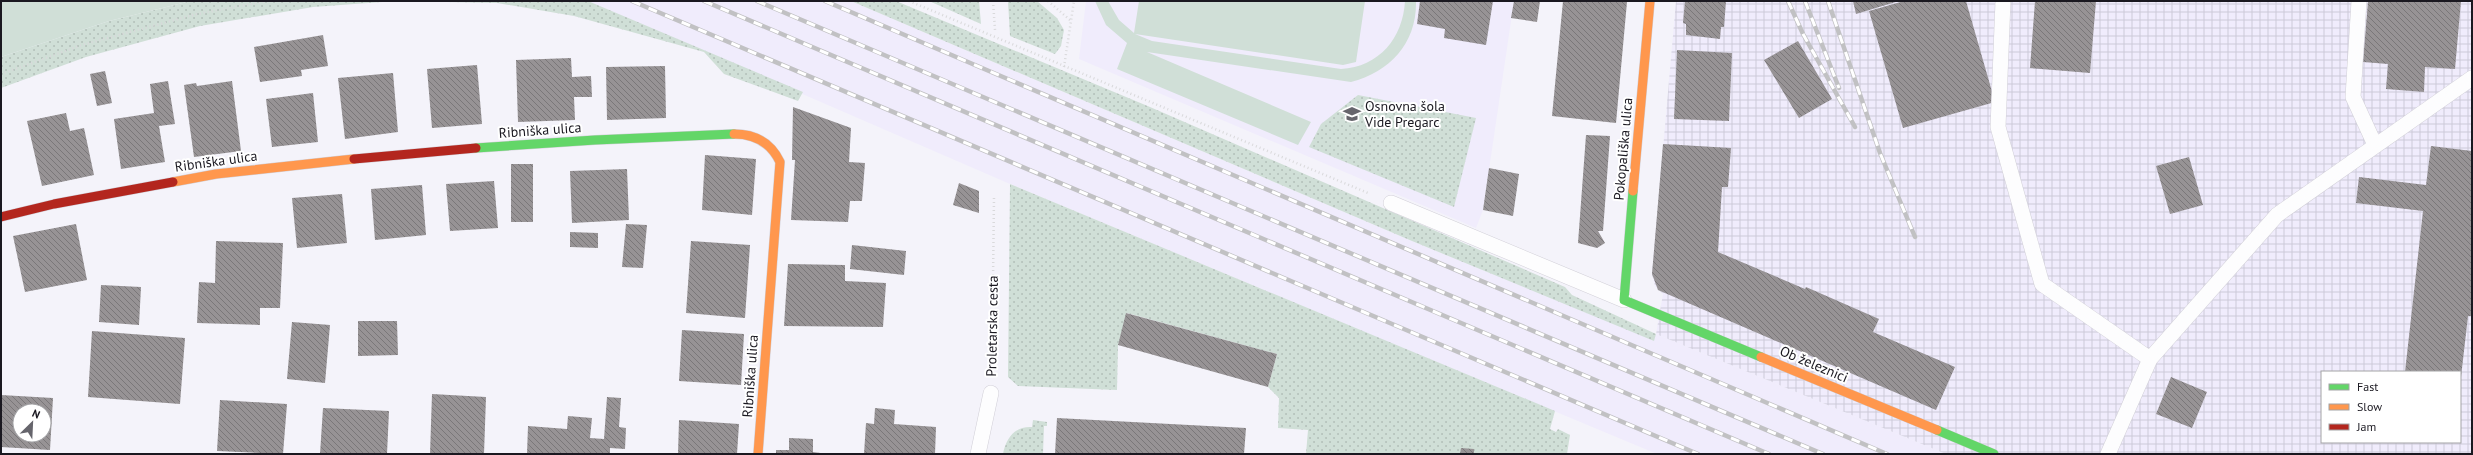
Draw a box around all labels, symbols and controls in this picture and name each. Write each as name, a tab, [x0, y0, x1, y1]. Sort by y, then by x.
place label: Osnovna šola Vide Pregarc	[1364, 97, 1445, 131]
street label: Pokopališka ulica	[1610, 97, 1636, 201]
school or university icon: Osnovna šola Vide Pregarc	[1342, 104, 1362, 124]
street label: Ribniška ulica	[498, 118, 582, 142]
street label: Ribniška ulica	[174, 146, 258, 176]
street label: Proletarska cesta	[982, 275, 1002, 377]
street label: Ribniška ulica	[738, 334, 762, 418]
street label: Ob železnici	[1777, 342, 1851, 386]
legend	[2321, 371, 2461, 443]
text: Fast	[2357, 379, 2378, 394]
text: Slow	[2357, 399, 2382, 414]
north arrow	[12, 403, 52, 443]
text: N	[30, 406, 42, 422]
text: Jam	[2356, 419, 2376, 434]

